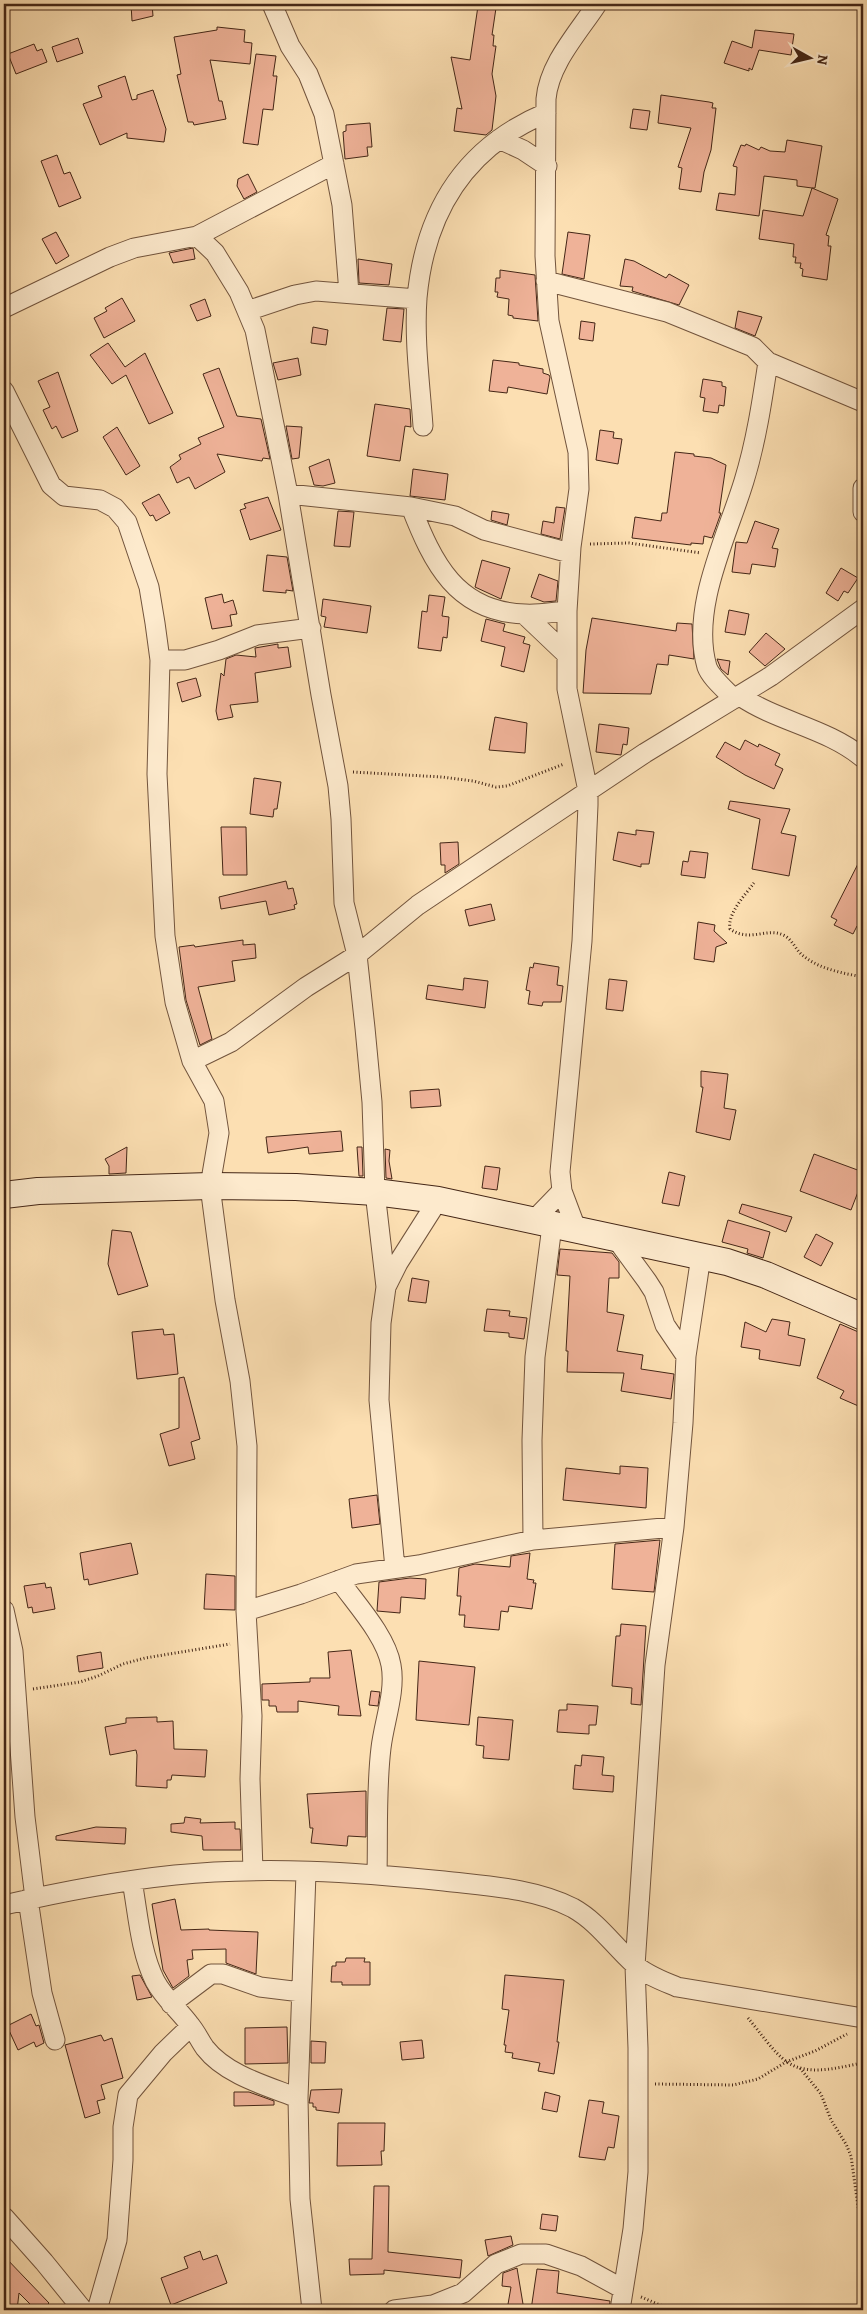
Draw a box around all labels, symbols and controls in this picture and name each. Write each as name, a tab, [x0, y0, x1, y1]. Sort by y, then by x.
north arrow	[784, 32, 834, 82]
text: N	[812, 53, 832, 66]

